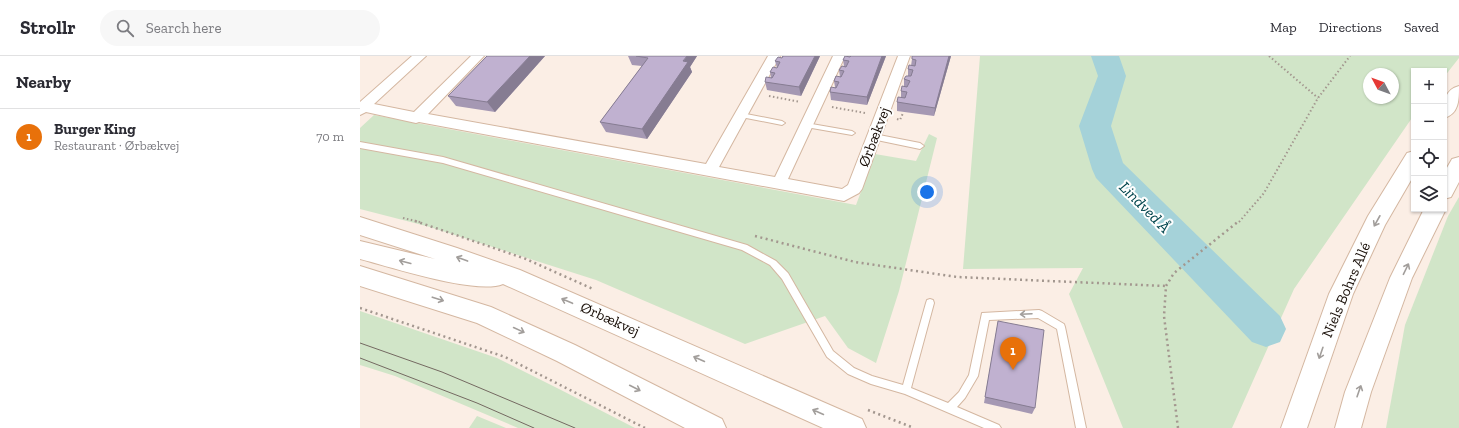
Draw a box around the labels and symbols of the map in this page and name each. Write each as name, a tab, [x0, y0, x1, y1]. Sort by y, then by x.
north arrow	[1363, 68, 1399, 104]
street label: Ørbækvej	[854, 104, 894, 170]
water label: Lindved Å	[1115, 177, 1175, 237]
your location	[917, 182, 937, 202]
one-way arrow	[1372, 214, 1380, 226]
street label: Niels Bohrs Allé	[1318, 240, 1374, 340]
one-way arrow	[456, 254, 468, 262]
one-way arrow	[398, 257, 411, 265]
one-way arrow	[1403, 264, 1410, 276]
one-way arrow	[431, 296, 443, 304]
one-way arrow	[562, 296, 574, 304]
street label: Ørbækvej	[578, 298, 642, 340]
one-way arrow	[1020, 311, 1033, 318]
one-way arrow	[512, 327, 524, 334]
pin: 1	[1000, 337, 1026, 370]
one-way arrow	[1316, 346, 1324, 358]
one-way arrow	[693, 355, 705, 362]
one-way arrow	[1356, 384, 1363, 397]
one-way arrow	[629, 385, 641, 392]
one-way arrow	[812, 408, 824, 415]

